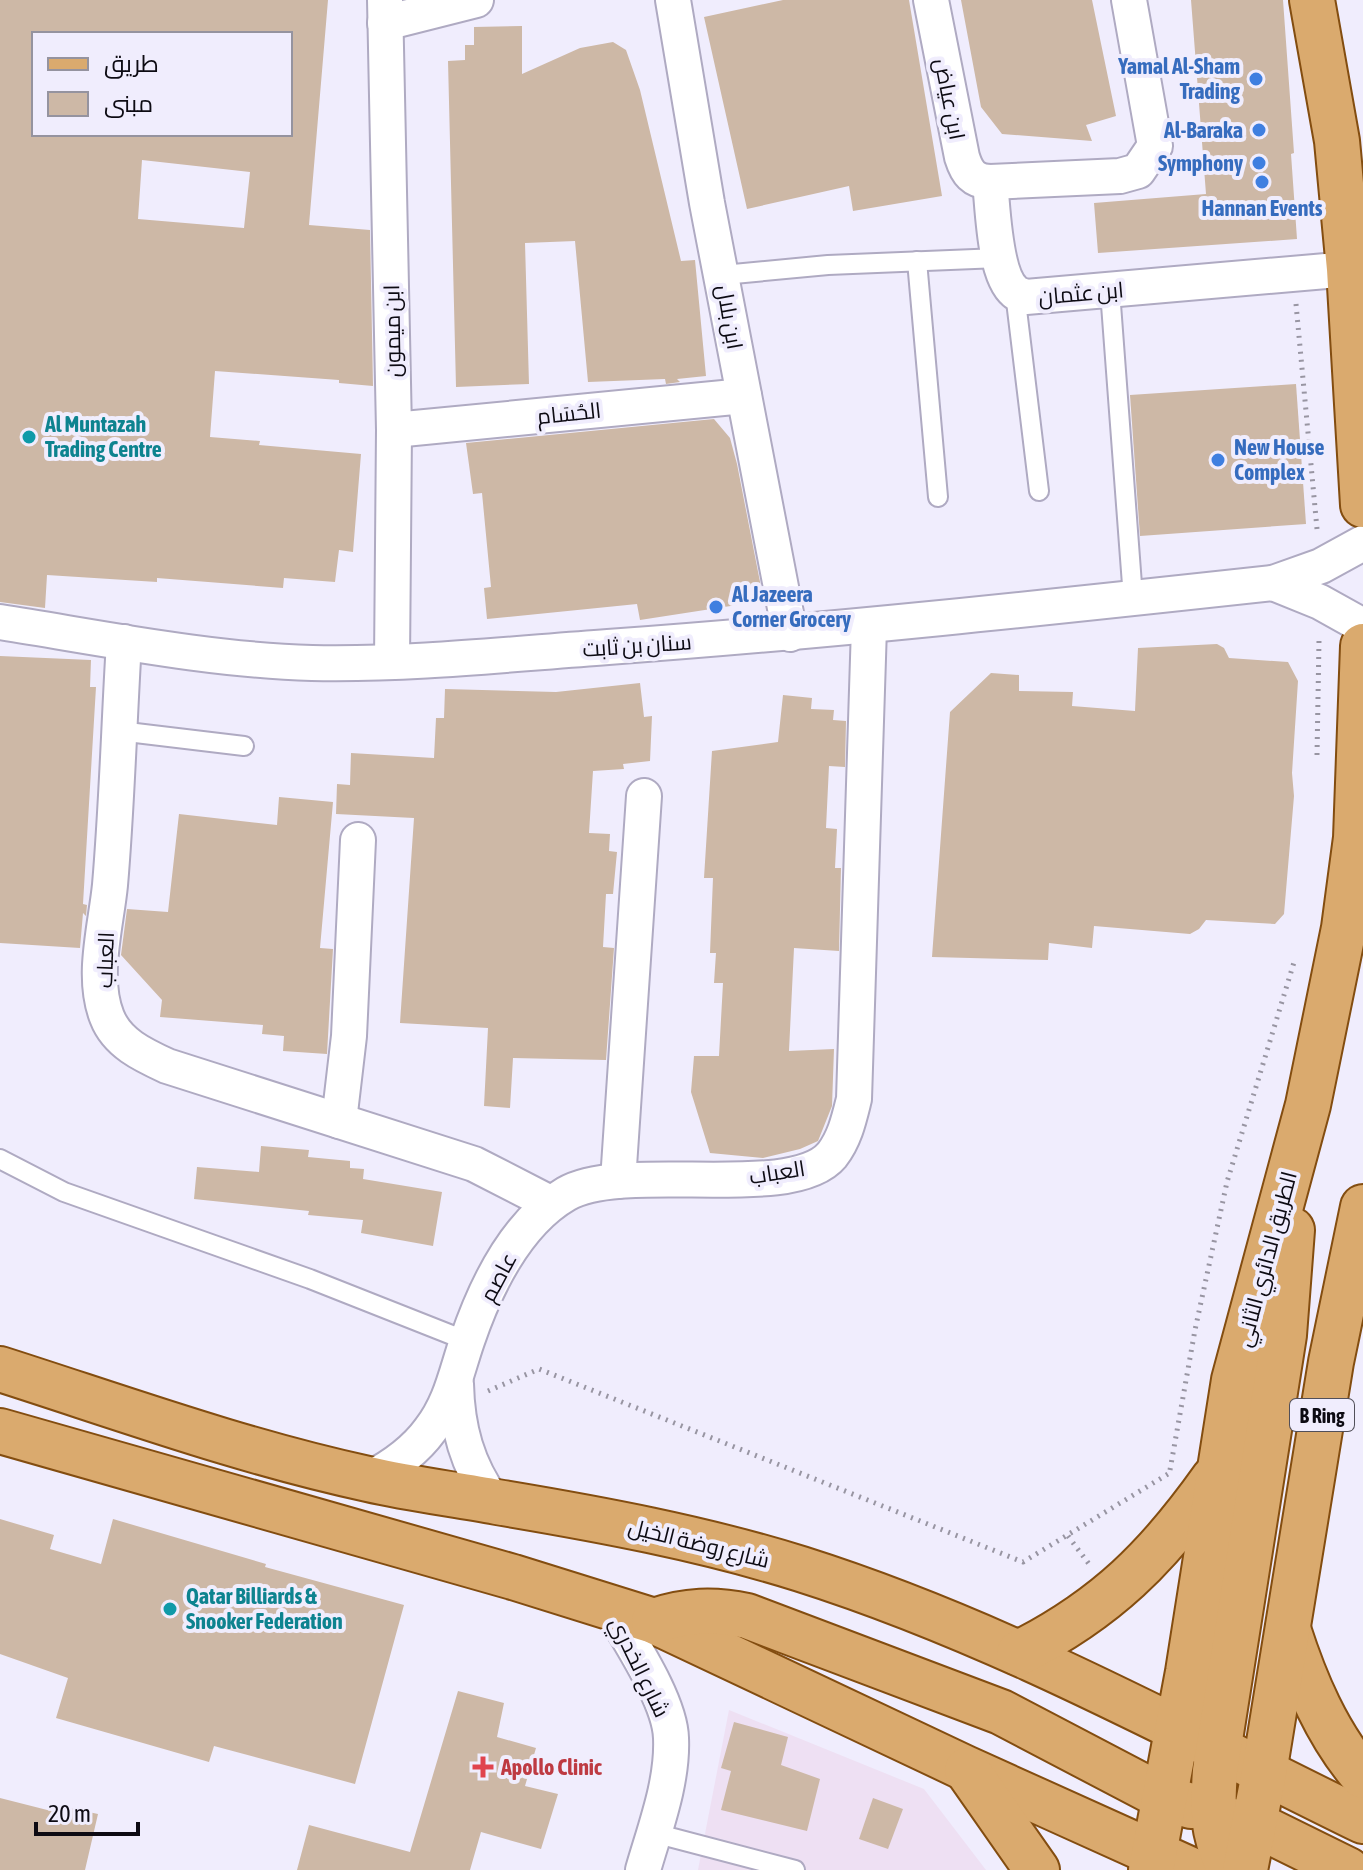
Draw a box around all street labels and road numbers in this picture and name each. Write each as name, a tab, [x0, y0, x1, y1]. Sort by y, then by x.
street label: ابن عياض	[928, 56, 971, 142]
street label: ابن عثمان	[1037, 276, 1125, 311]
street label: ابن بلال	[711, 282, 748, 352]
street label: ابن ميمون	[378, 284, 407, 378]
street label: الحُسَام	[536, 397, 603, 432]
street label: سنان بن ثابت	[582, 628, 692, 663]
street label: العباب	[91, 931, 119, 989]
street label: العباب	[747, 1155, 807, 1189]
street label: الطريق الدائري الثاني	[1230, 1168, 1306, 1351]
street label: عاصم	[474, 1248, 524, 1307]
road number: B Ring	[1290, 1399, 1354, 1431]
street label: شارع روضة الخيل	[625, 1513, 772, 1575]
street label: شارع الخدري	[601, 1613, 675, 1723]

